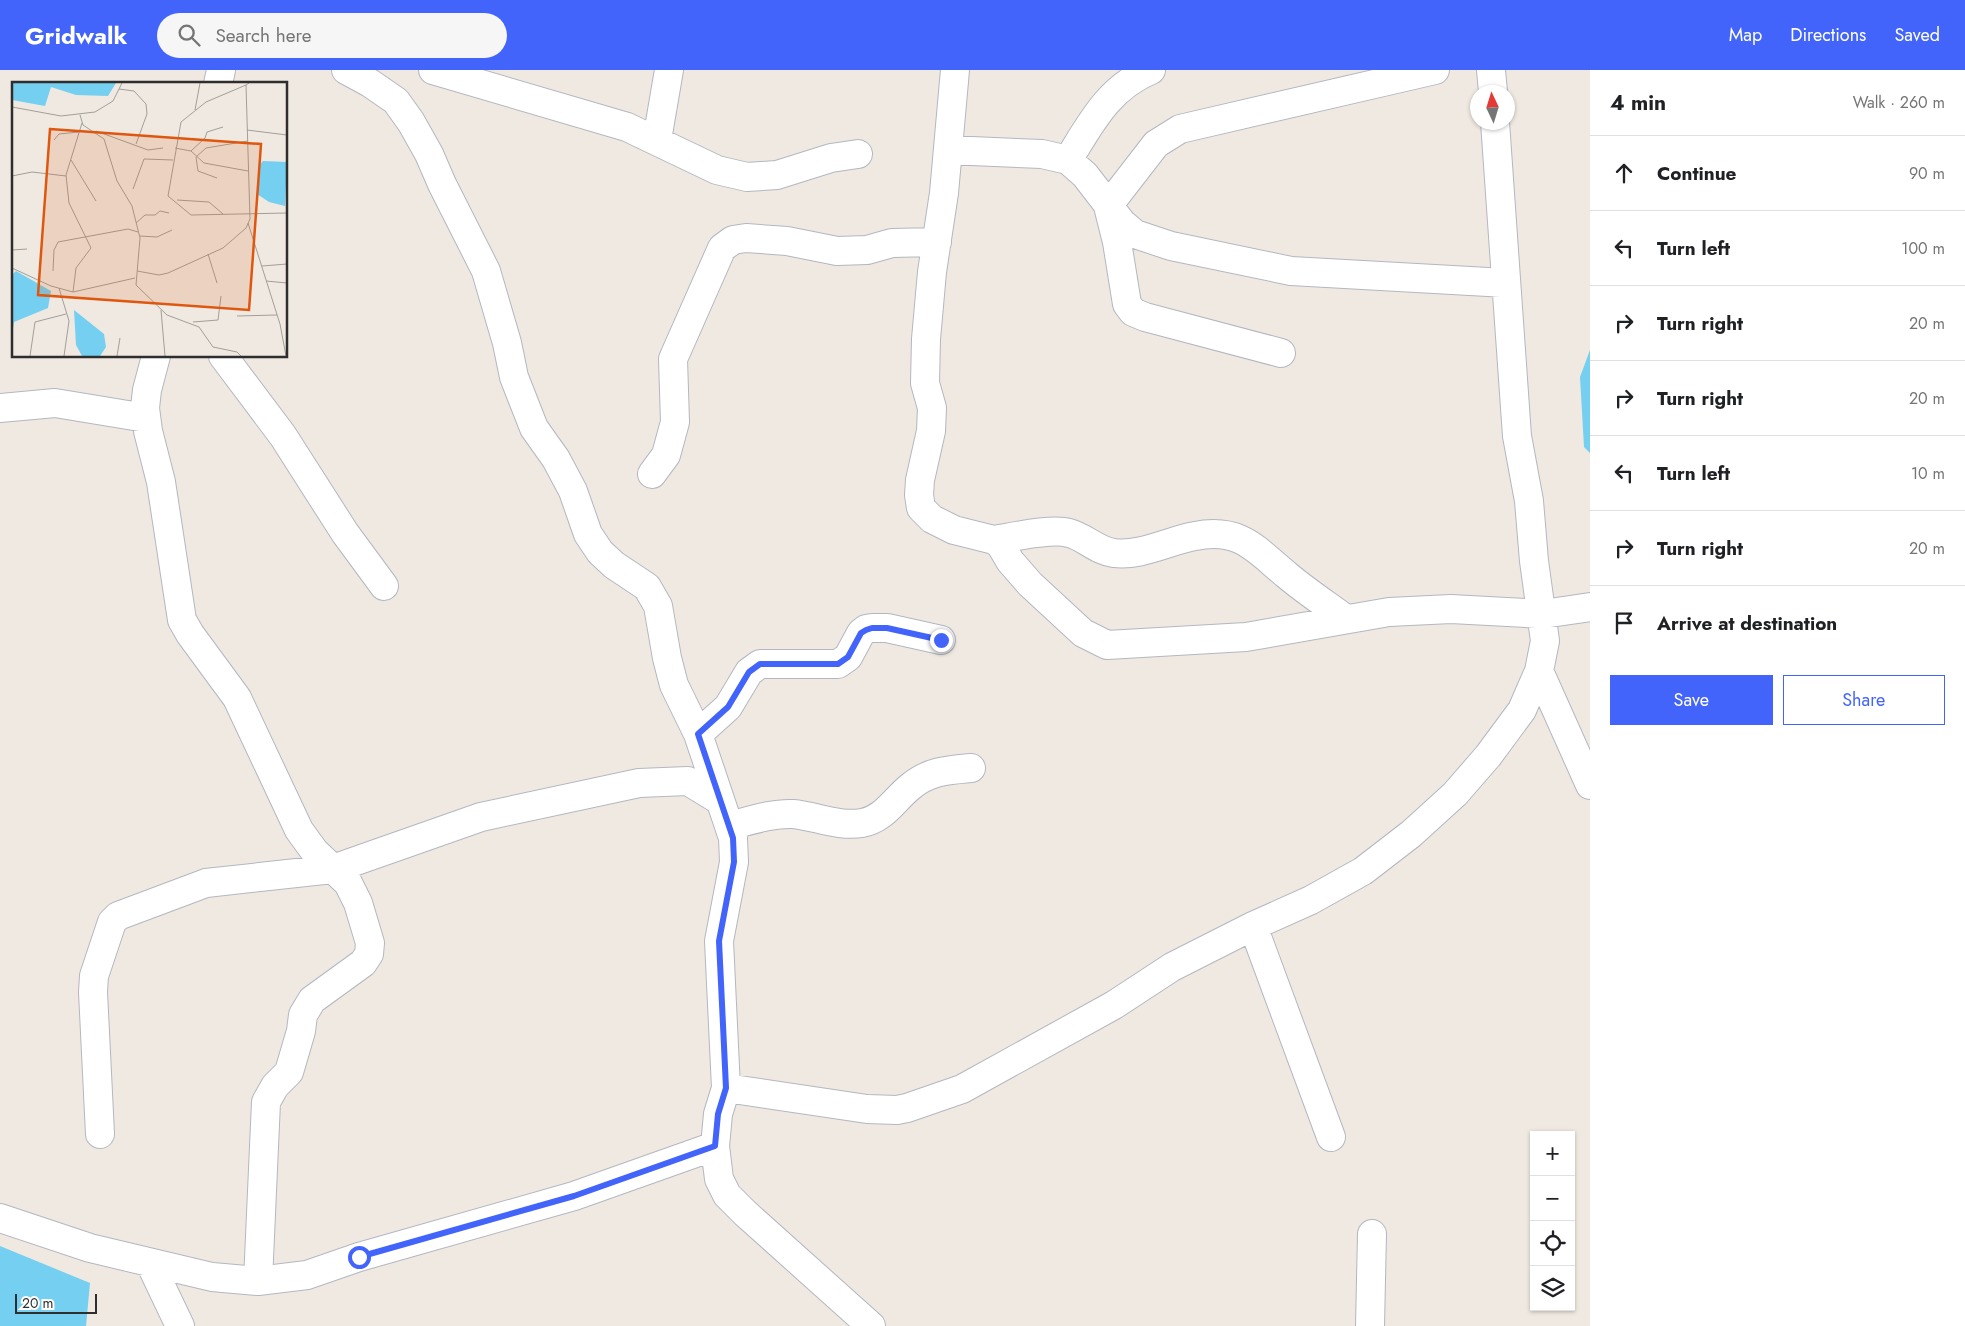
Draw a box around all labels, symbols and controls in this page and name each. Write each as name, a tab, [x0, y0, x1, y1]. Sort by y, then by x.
search box	[157, 13, 507, 58]
text: Gridwalk	[25, 18, 127, 53]
icon: search	[175, 21, 203, 49]
text: Search here	[215, 22, 311, 49]
text: Map	[1729, 22, 1762, 48]
text: Directions	[1790, 22, 1866, 48]
text: Saved	[1894, 22, 1940, 48]
inset map	[12, 82, 288, 358]
north arrow	[1470, 85, 1515, 130]
text: 4 min	[1610, 88, 1666, 118]
text: Walk · 260 m	[1853, 91, 1945, 114]
icon: ahead	[1610, 159, 1638, 187]
text: Continue	[1657, 160, 1736, 187]
text: 90 m	[1909, 162, 1945, 185]
icon: left	[1610, 234, 1638, 262]
text: Turn left	[1657, 235, 1730, 262]
text: 100 m	[1901, 237, 1945, 260]
icon: right	[1610, 309, 1638, 337]
text: Turn right	[1657, 310, 1743, 337]
text: 20 m	[1909, 312, 1945, 335]
icon: right	[1610, 384, 1638, 412]
text: Turn right	[1657, 385, 1743, 412]
text: 20 m	[1909, 387, 1945, 410]
icon: left	[1610, 459, 1638, 487]
text: Turn left	[1657, 460, 1730, 487]
text: 10 m	[1911, 462, 1945, 485]
icon: right	[1610, 534, 1638, 562]
text: Turn right	[1657, 535, 1743, 562]
text: 20 m	[1909, 537, 1945, 560]
icon: arrive	[1610, 609, 1638, 637]
text: Arrive at destination	[1657, 610, 1837, 637]
route end	[930, 629, 953, 652]
button: Save	[1610, 675, 1773, 725]
button: Share	[1783, 675, 1945, 725]
map controls	[1530, 1131, 1575, 1311]
button: +	[1530, 1131, 1575, 1176]
button: −	[1530, 1176, 1575, 1221]
button: locate	[1530, 1221, 1575, 1266]
route start	[348, 1246, 371, 1269]
button: layers	[1530, 1266, 1575, 1311]
scale bar	[15, 1291, 98, 1314]
text: 20 m	[22, 1293, 54, 1313]

